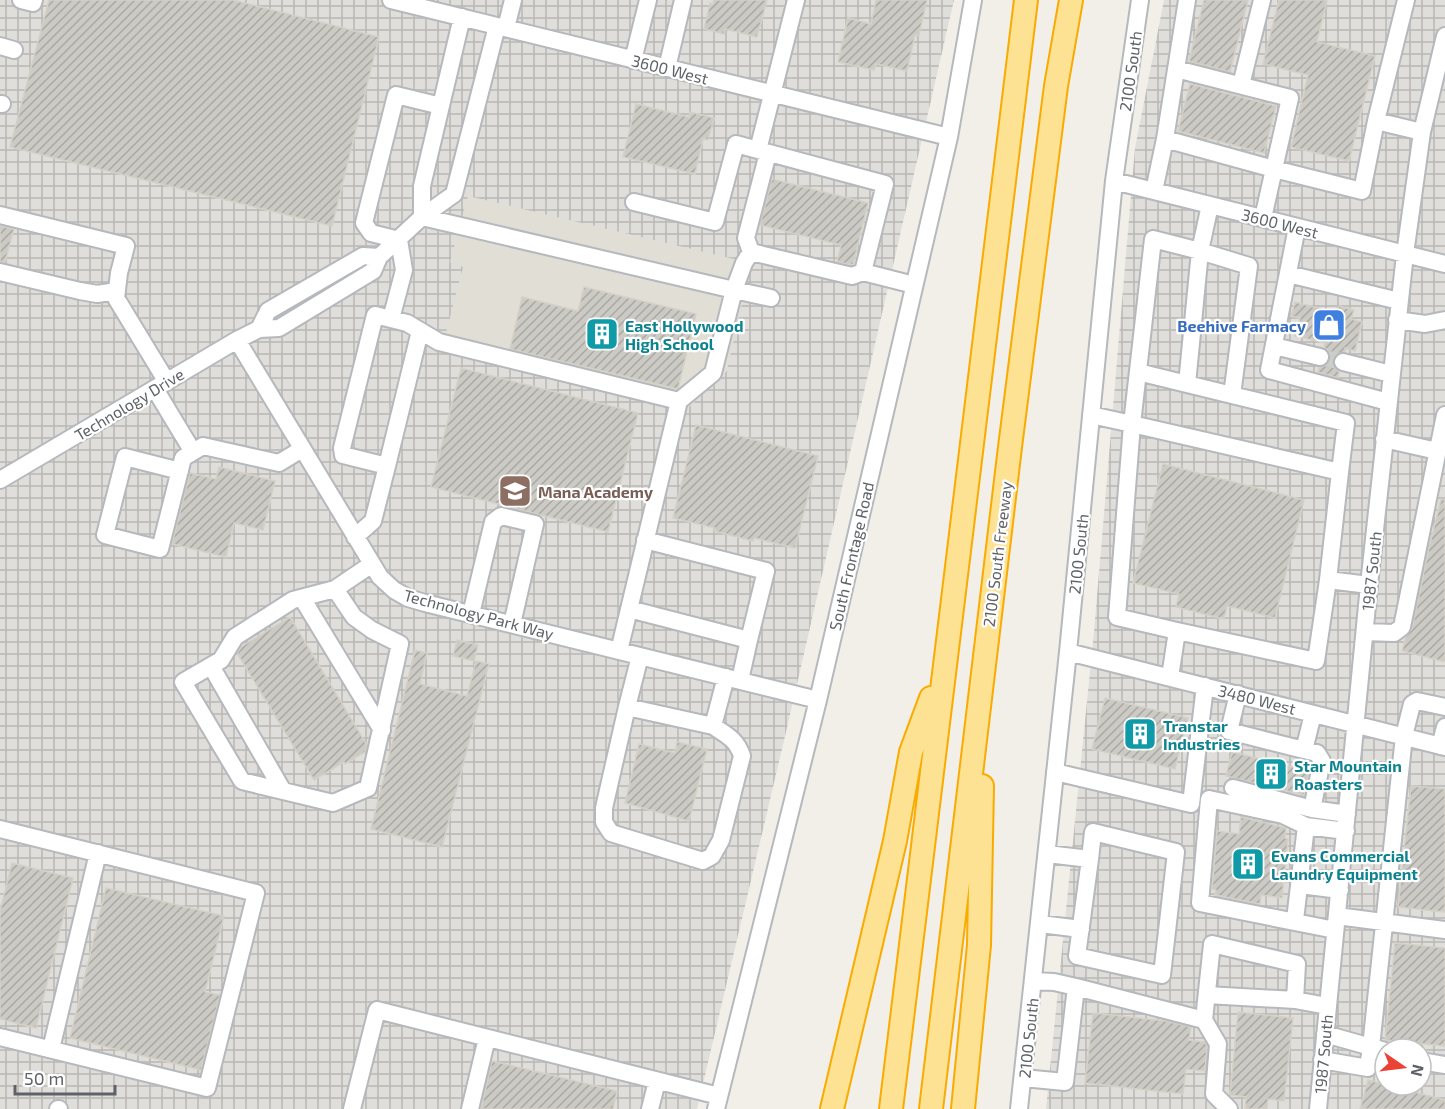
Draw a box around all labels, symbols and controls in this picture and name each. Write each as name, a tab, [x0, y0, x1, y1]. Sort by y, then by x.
street label: 2100 South	[1115, 30, 1145, 112]
street label: 3600 West	[630, 50, 710, 88]
street label: 3600 West	[1240, 204, 1320, 242]
shop icon: Beehive Farmacy	[1311, 307, 1347, 343]
building icon: East Hollywood High School	[584, 316, 620, 352]
place label: East Hollywood High School	[625, 316, 743, 353]
place label: Beehive Farmacy	[1177, 316, 1306, 336]
street label: Technology Drive	[71, 364, 187, 444]
school or university icon: Mana Academy	[497, 473, 533, 509]
street label: South Frontage Road	[825, 480, 877, 632]
street label: 2100 South Freeway	[979, 480, 1015, 628]
place label: Mana Academy	[538, 482, 653, 502]
street label: 2100 South	[1064, 513, 1092, 595]
street label: 1987 South	[1357, 530, 1385, 612]
street label: Technology Park Way	[402, 585, 556, 643]
street label: 3480 West	[1216, 680, 1298, 718]
building icon: Transtar Industries	[1122, 716, 1158, 752]
place label: Transtar Industries	[1163, 716, 1240, 753]
building icon: Star Mountain Roasters	[1253, 756, 1289, 792]
place label: Star Mountain Roasters	[1294, 756, 1402, 793]
building icon: Evans Commercial Laundry Equipment	[1230, 846, 1266, 882]
place label: Evans Commercial Laundry Equipment	[1271, 846, 1418, 884]
street label: 2100 South	[1014, 997, 1042, 1079]
street label: 1987 South	[1310, 1014, 1336, 1094]
north arrow	[1373, 1037, 1433, 1097]
scale bar	[15, 1058, 116, 1096]
text: N	[1407, 1063, 1429, 1079]
text: 50 m	[24, 1067, 64, 1089]

